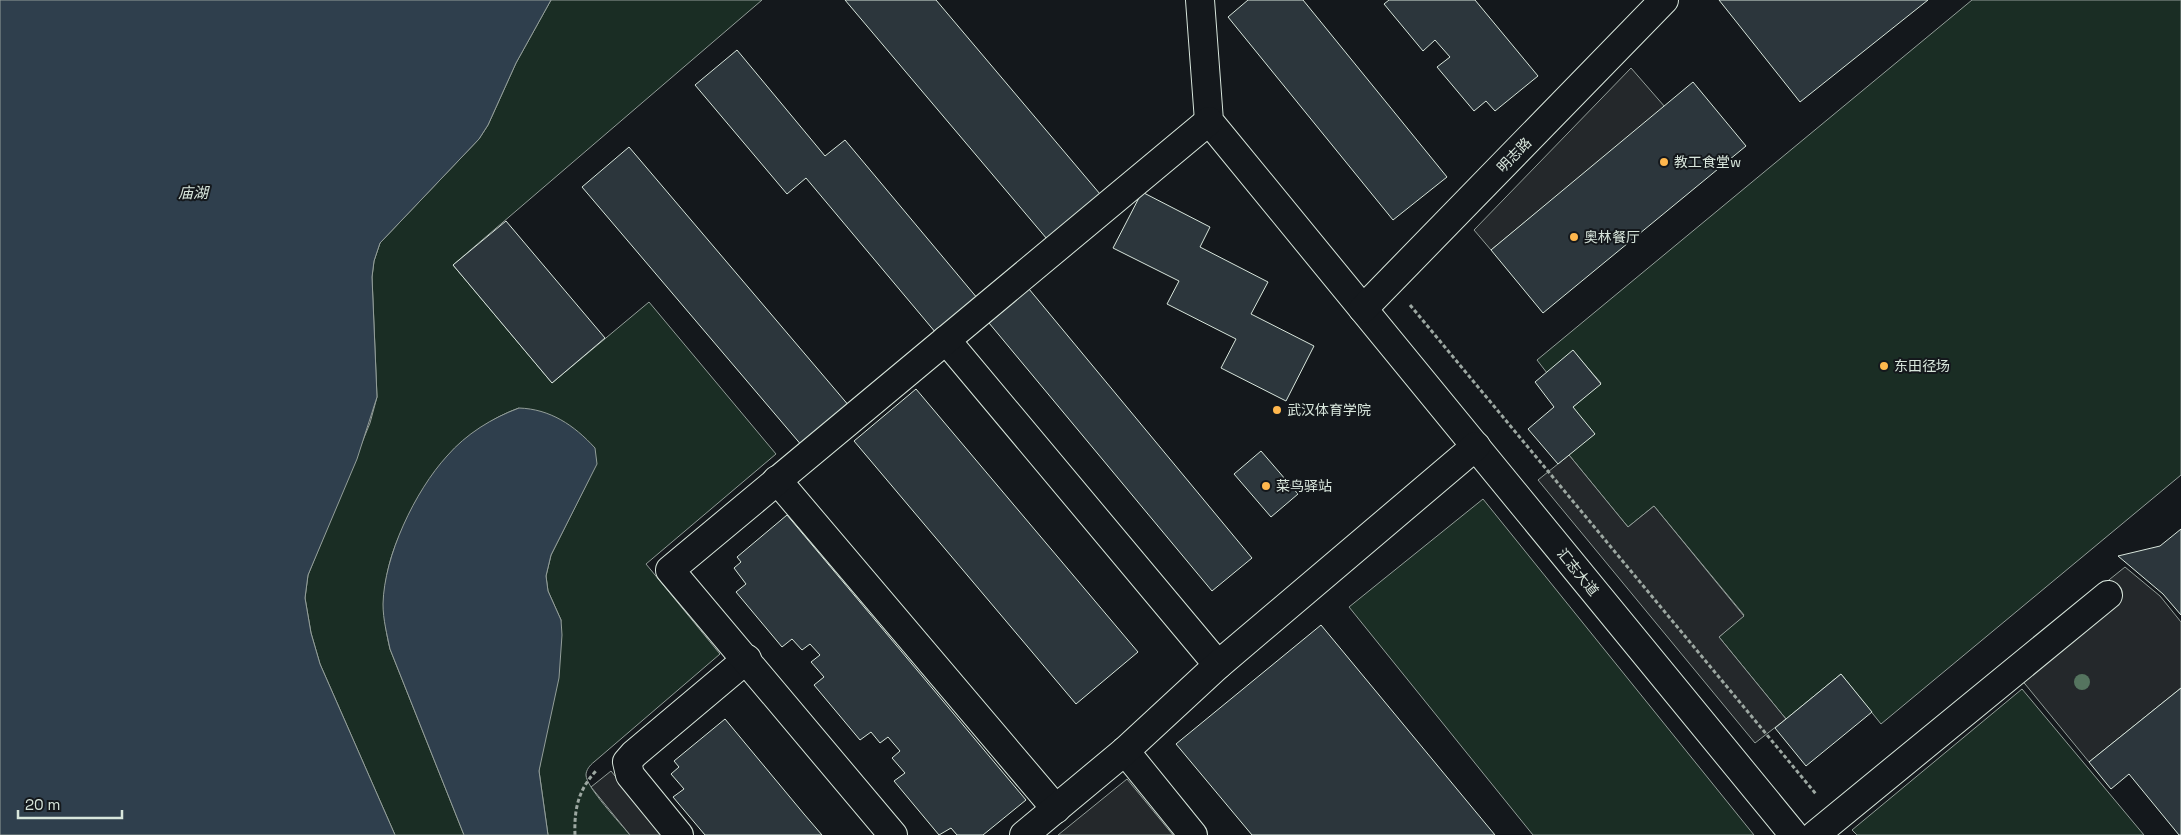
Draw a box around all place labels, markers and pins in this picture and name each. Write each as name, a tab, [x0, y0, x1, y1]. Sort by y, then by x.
place label: 教工食堂w	[1674, 153, 1741, 171]
marker: 教工食堂w	[1658, 156, 1670, 168]
place label: 奥林餐厅	[1584, 228, 1640, 246]
marker: 奥林餐厅	[1568, 231, 1580, 243]
place label: 东田径场	[1894, 357, 1950, 375]
marker: 东田径场	[1878, 360, 1890, 372]
place label: 武汉体育学院	[1287, 401, 1371, 419]
marker: 武汉体育学院	[1271, 404, 1283, 416]
place label: 菜鸟驿站	[1276, 477, 1332, 495]
marker: 菜鸟驿站	[1260, 480, 1272, 492]

